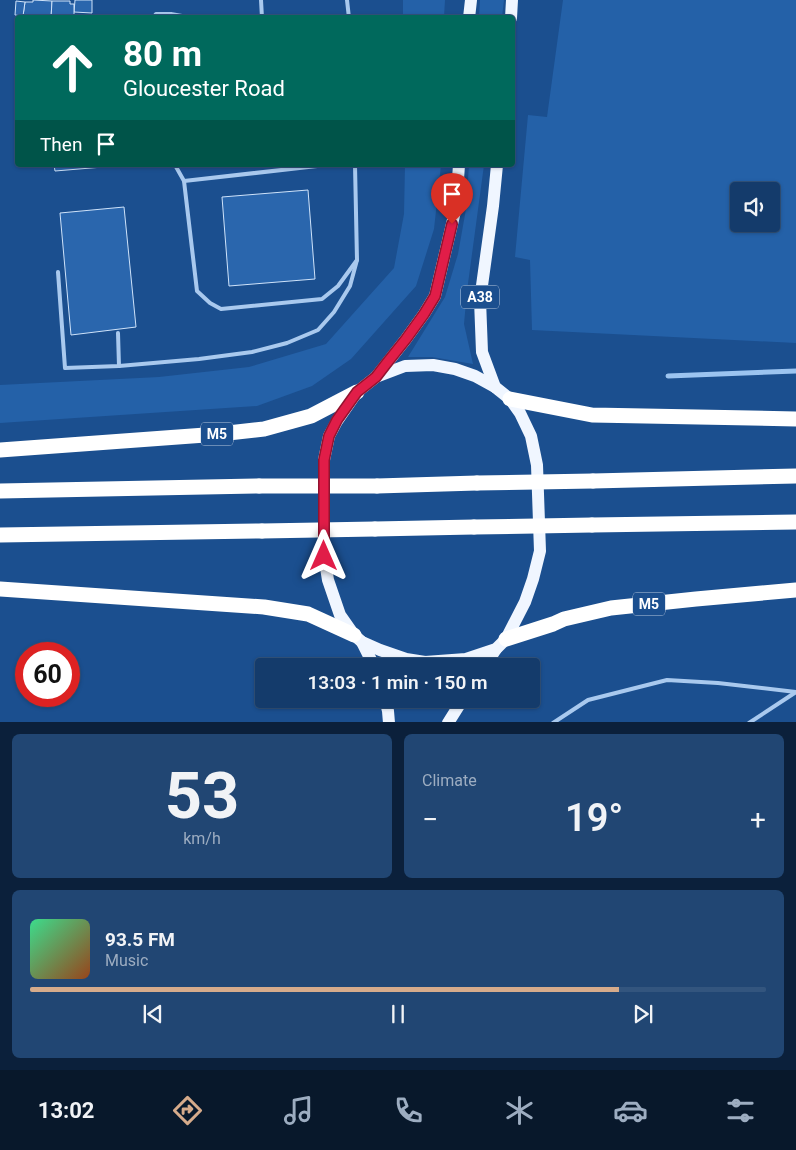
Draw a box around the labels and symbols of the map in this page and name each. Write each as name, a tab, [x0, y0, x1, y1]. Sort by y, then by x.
pin	[431, 173, 473, 224]
road number: A38	[461, 286, 499, 308]
road number: M5	[201, 422, 233, 446]
position arrow	[297, 529, 349, 581]
road number: M5	[633, 592, 665, 616]
speed limit sign: 60	[15, 642, 80, 707]

